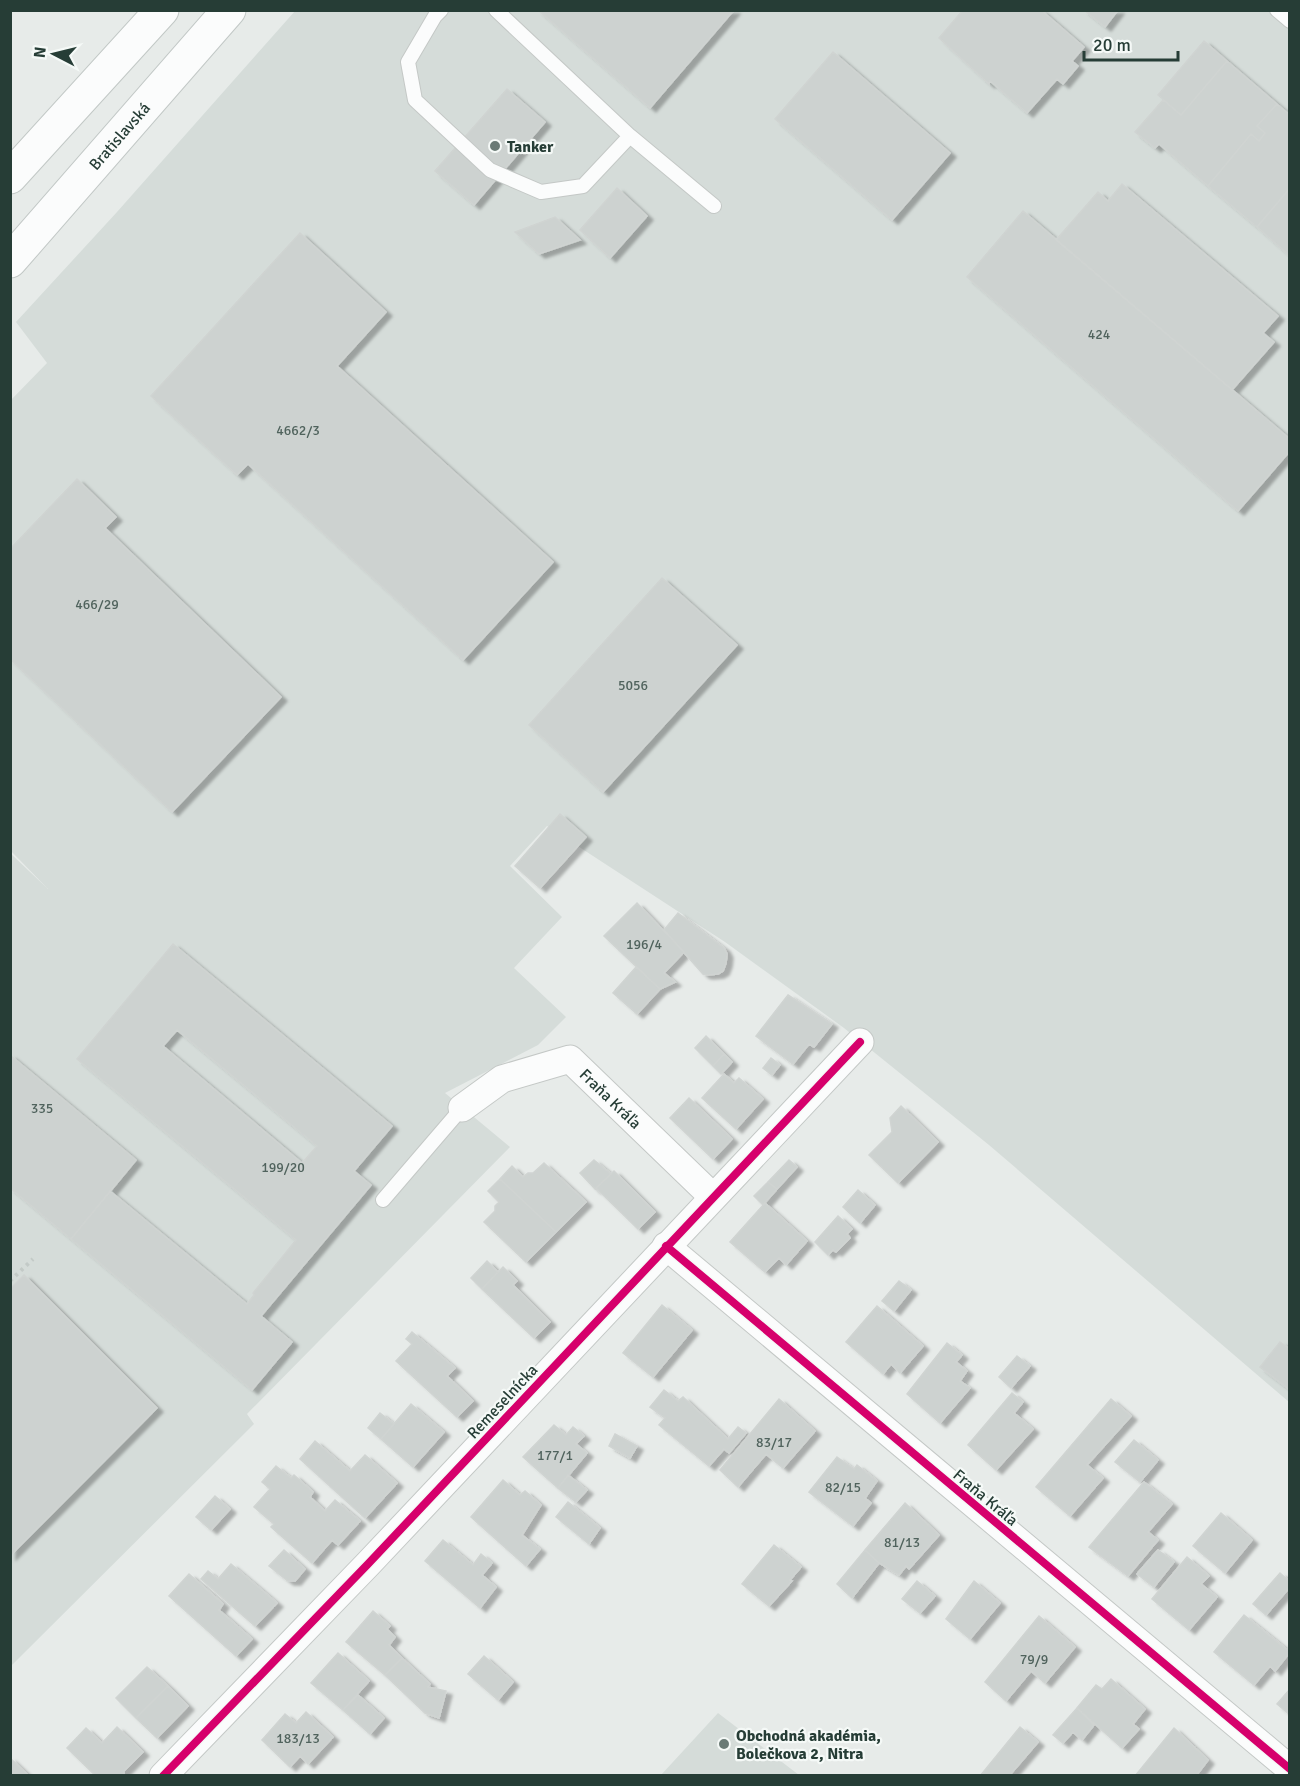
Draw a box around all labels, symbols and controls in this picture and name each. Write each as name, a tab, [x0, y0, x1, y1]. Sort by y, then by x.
north arrow	[24, 24, 84, 84]
scale bar	[1084, 24, 1178, 62]
text: 20 m	[1093, 34, 1131, 56]
text: N	[30, 46, 51, 59]
street label: Bratislavská	[85, 99, 155, 175]
place label: Tanker	[507, 137, 554, 157]
marker: Tanker	[488, 139, 502, 153]
house number: 424	[1088, 326, 1111, 343]
house number: 4662/3	[276, 422, 320, 439]
house number: 466/29	[75, 596, 119, 613]
house number: 5056	[618, 677, 648, 694]
house number: 196/4	[626, 936, 663, 953]
street label: Fraňa Kráľa	[575, 1065, 645, 1134]
house number: 335	[31, 1100, 53, 1117]
house number: 199/20	[261, 1159, 305, 1176]
street label: Remeselnícka	[463, 1360, 542, 1443]
house number: 83/17	[756, 1434, 792, 1451]
house number: 177/1	[537, 1447, 573, 1464]
street label: Fraňa Kráľa	[949, 1465, 1022, 1531]
house number: 82/15	[825, 1479, 861, 1496]
house number: 81/13	[884, 1534, 920, 1551]
house number: 79/9	[1020, 1651, 1048, 1668]
place label: Obchodná akadémia, Bolečkova 2, Nitra	[736, 1726, 881, 1764]
house number: 183/13	[276, 1730, 320, 1747]
marker: Obchodná akadémia, Bolečkova 2, Nitra	[717, 1737, 731, 1751]

